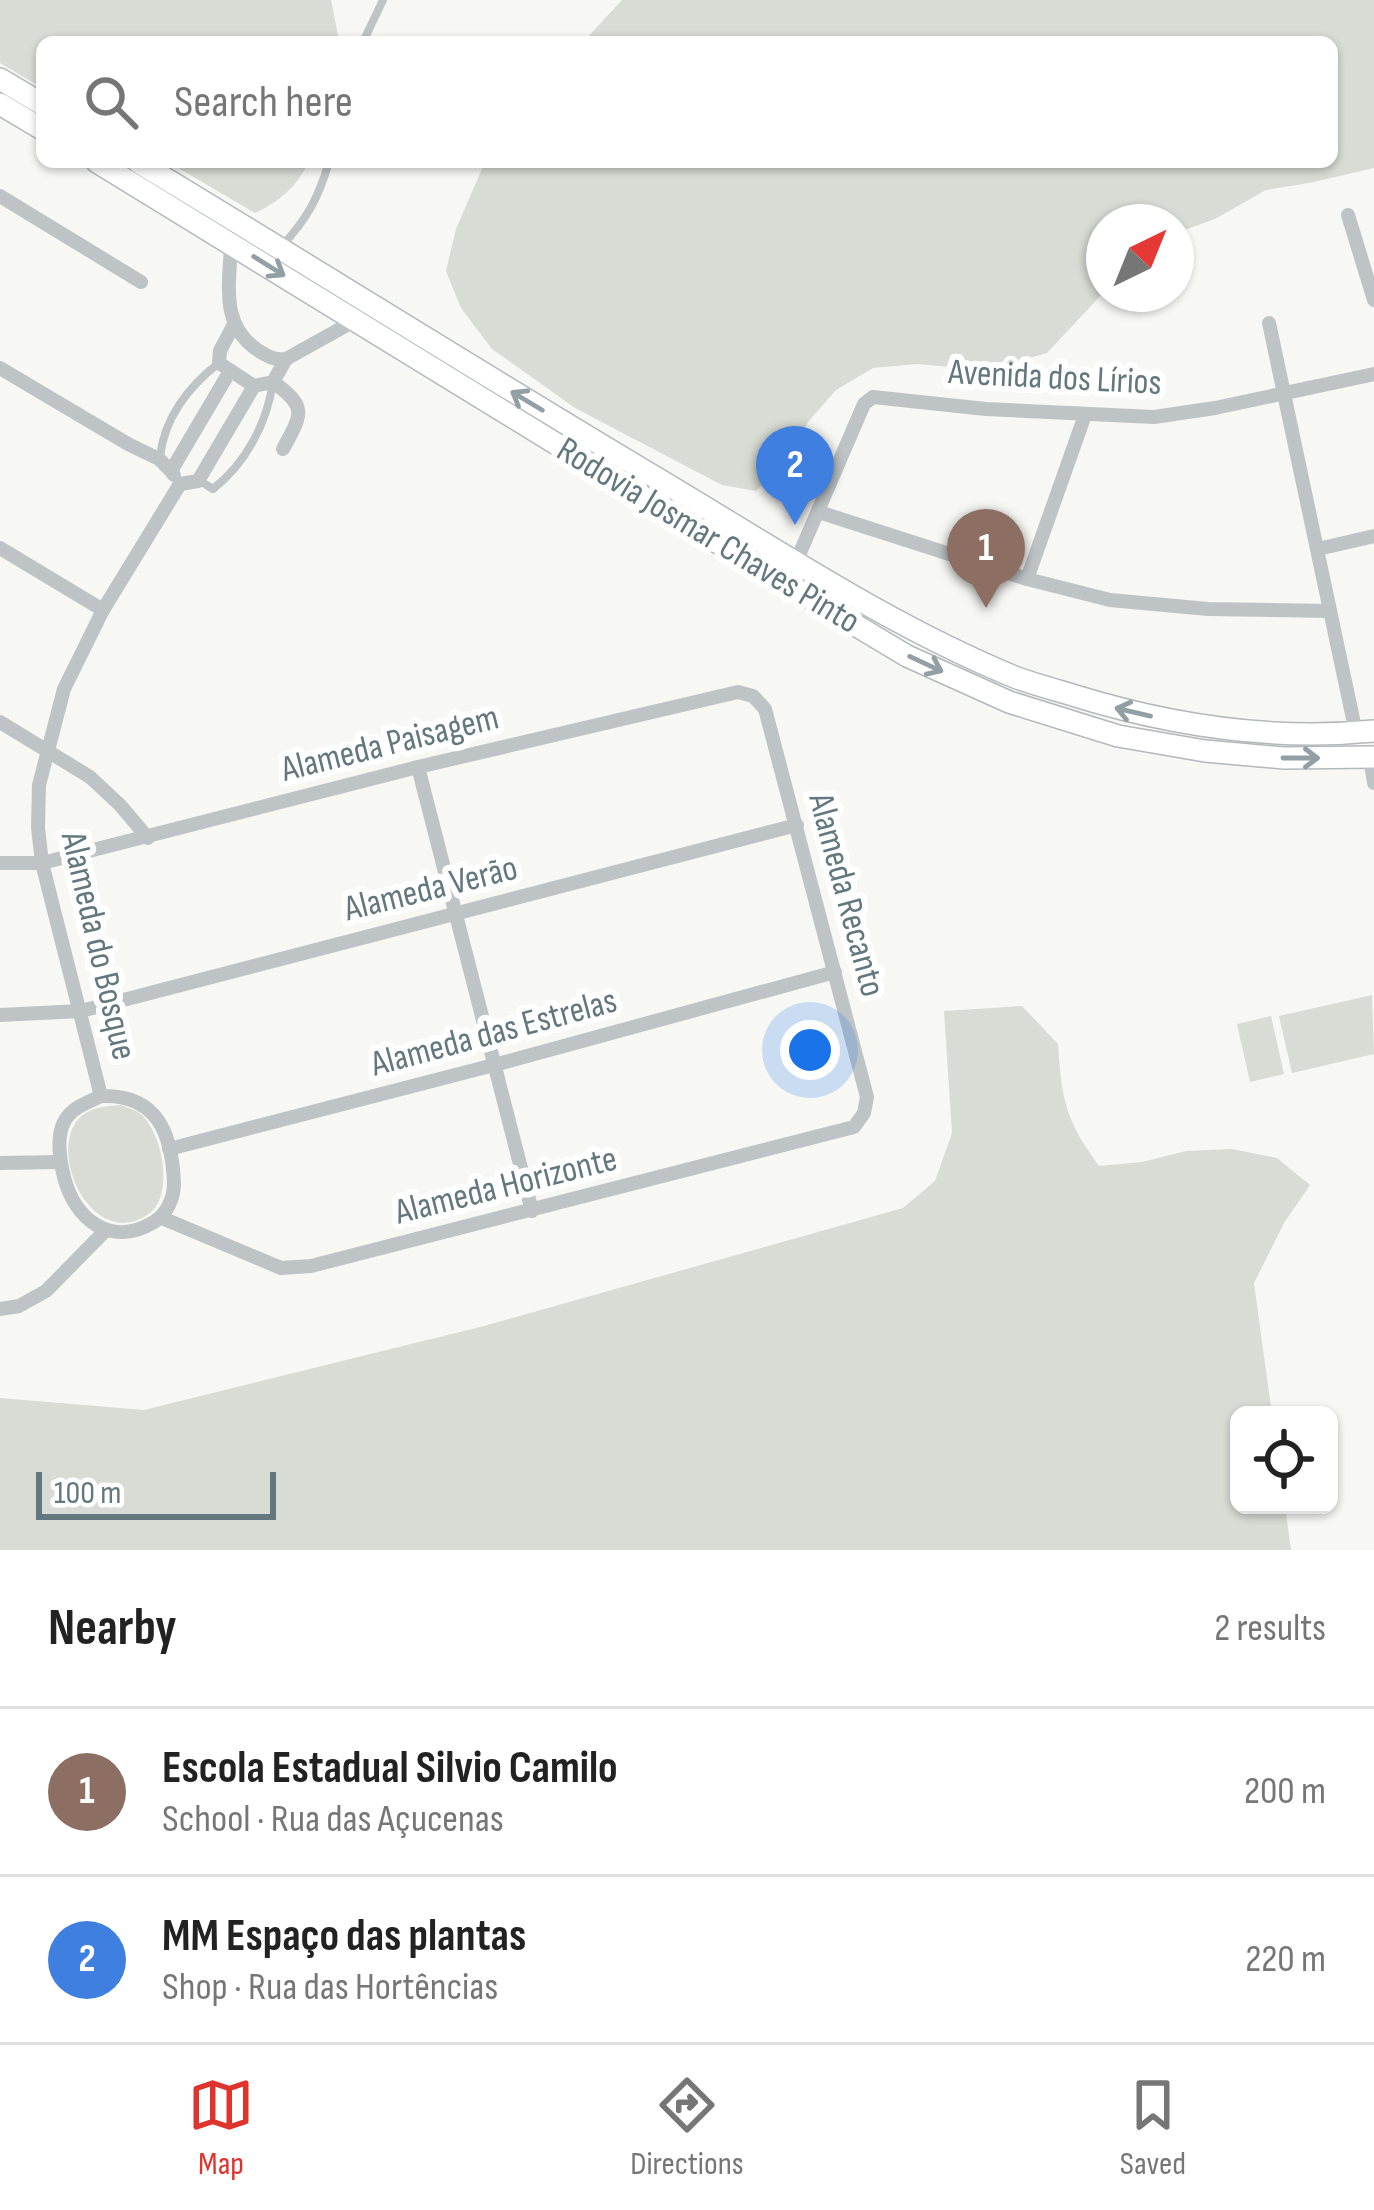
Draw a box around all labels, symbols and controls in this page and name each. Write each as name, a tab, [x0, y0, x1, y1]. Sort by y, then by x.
search box	[36, 36, 1338, 168]
icon: search	[78, 69, 144, 135]
text: Search here	[174, 75, 353, 130]
north arrow	[1086, 204, 1194, 312]
one-way arrow	[251, 254, 285, 278]
street label: Avenida dos Lírios	[946, 351, 1163, 405]
one-way arrow	[511, 389, 545, 413]
pin: 2	[756, 426, 834, 525]
street label: Rodovia Josmar Chaves Pinto	[549, 429, 867, 643]
pin: 1	[947, 509, 1025, 608]
one-way arrow	[907, 655, 943, 677]
street label: Alameda Paisagem	[276, 696, 503, 792]
one-way arrow	[1114, 700, 1152, 723]
one-way arrow	[1281, 746, 1320, 769]
street label: Alameda Recanto	[798, 788, 894, 1001]
street label: Alameda do Bosque	[51, 827, 145, 1064]
street label: Alameda Verão	[339, 847, 522, 931]
street label: Alameda das Estrelas	[365, 980, 622, 1087]
your location	[780, 1020, 840, 1080]
street label: Alameda Horizonte	[390, 1138, 621, 1235]
map controls	[1230, 1406, 1338, 1514]
button: locate	[1230, 1406, 1338, 1514]
scale bar	[36, 1466, 276, 1519]
text: 100 m	[54, 1473, 121, 1513]
text: Nearby	[48, 1598, 177, 1659]
text: 2 results	[1214, 1605, 1326, 1652]
text: Escola Estadual Silvio Camilo	[162, 1741, 618, 1796]
text: 1	[79, 1768, 95, 1815]
text: 200 m	[1244, 1768, 1326, 1815]
text: School · Rua das Açucenas	[162, 1796, 504, 1843]
text: MM Espaço das plantas	[162, 1909, 526, 1964]
text: 2	[78, 1936, 96, 1983]
text: 220 m	[1245, 1936, 1326, 1983]
text: Shop · Rua das Hortências	[162, 1964, 498, 2011]
tab: Map	[188, 2072, 254, 2184]
tab: Directions	[630, 2072, 744, 2184]
tab: Saved	[1120, 2072, 1186, 2184]

